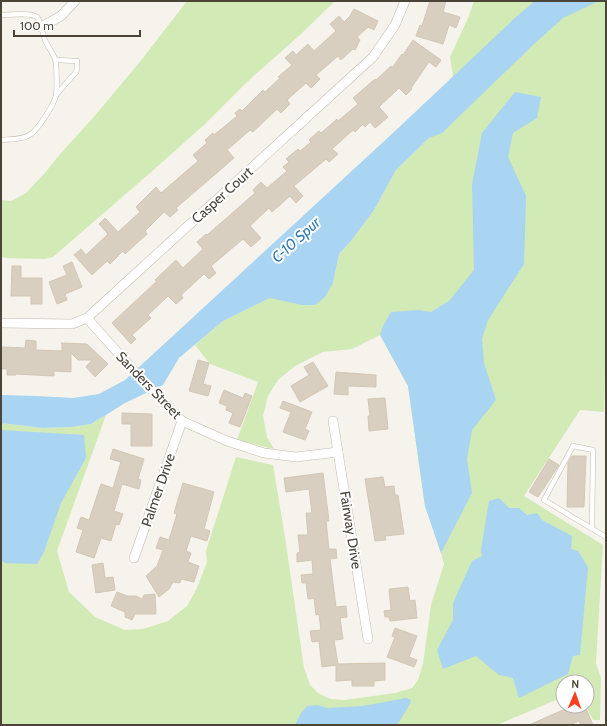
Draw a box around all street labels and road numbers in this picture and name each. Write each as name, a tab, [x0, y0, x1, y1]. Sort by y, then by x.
street label: Casper Court	[188, 163, 257, 227]
street label: Sanders Street	[112, 347, 186, 423]
street label: Palmer Drive	[137, 451, 179, 529]
street label: Fairway Drive	[336, 490, 366, 570]

